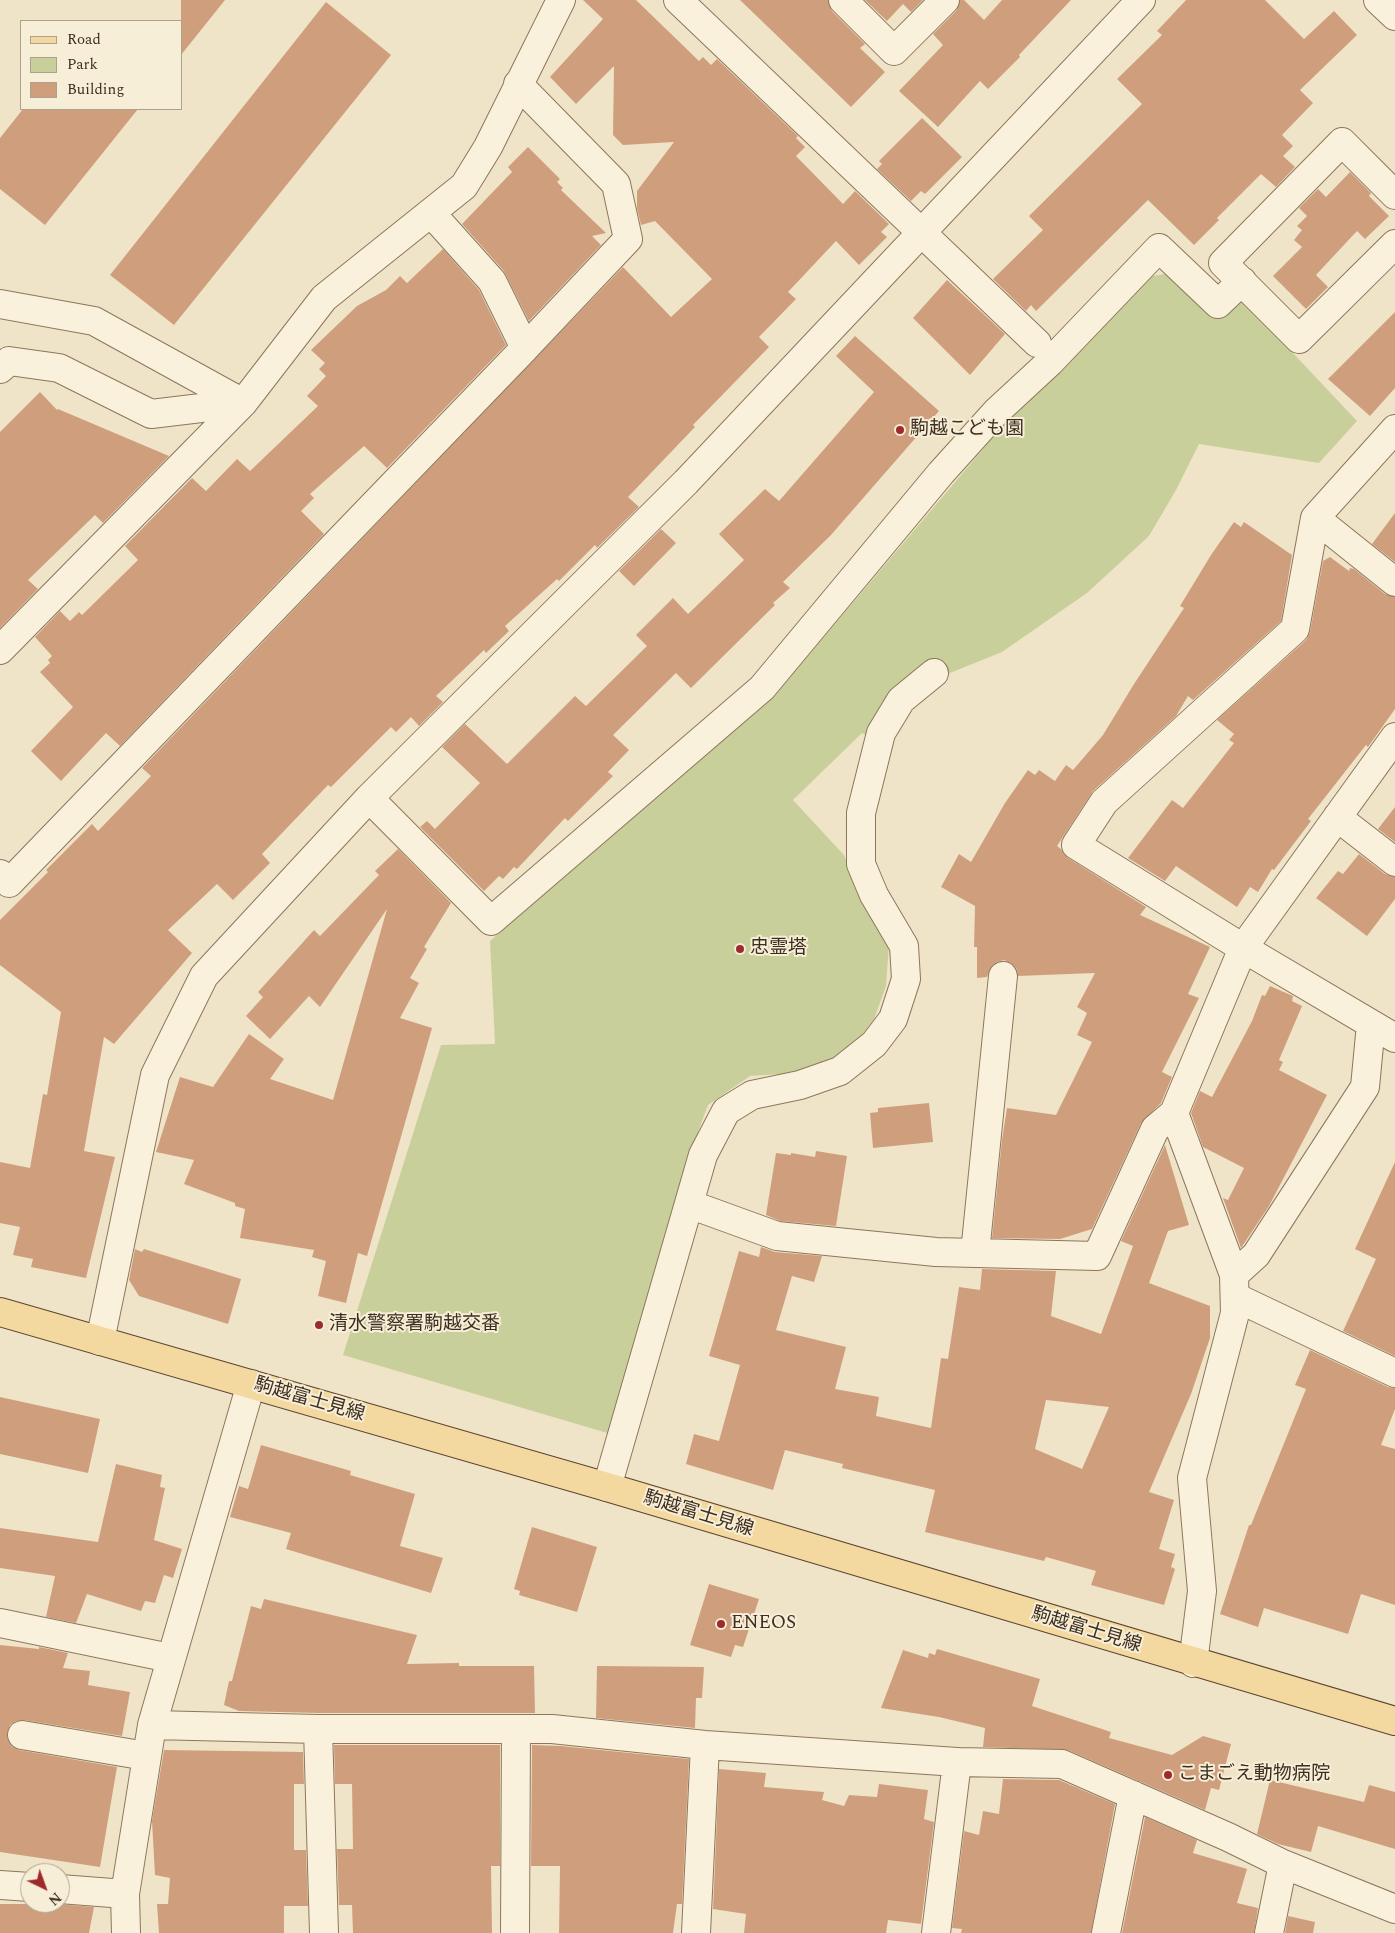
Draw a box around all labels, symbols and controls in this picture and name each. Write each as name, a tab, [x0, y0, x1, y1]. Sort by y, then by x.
legend	[20, 20, 182, 110]
text: Road	[67, 28, 101, 51]
text: Park	[67, 53, 98, 76]
text: Building	[67, 78, 124, 101]
place label: 駒越こども園	[910, 419, 1024, 441]
marker: 駒越こども園	[894, 424, 906, 436]
place label: 忠霊塔	[750, 938, 807, 960]
marker: 忠霊塔	[734, 943, 746, 955]
place label: 清水警察署駒越交番	[329, 1314, 500, 1336]
marker: 清水警察署駒越交番	[313, 1319, 325, 1331]
street label: 駒越富士見線	[251, 1374, 367, 1428]
street label: 駒越富士見線	[640, 1487, 756, 1543]
street label: 駒越富士見線	[1028, 1603, 1144, 1659]
place label: ENEOS	[731, 1613, 796, 1635]
marker: ENEOS	[715, 1618, 727, 1630]
place label: こまごえ動物病院	[1178, 1764, 1330, 1786]
marker: こまごえ動物病院	[1162, 1769, 1174, 1781]
north arrow	[20, 1863, 70, 1913]
text: N	[43, 1887, 66, 1910]

